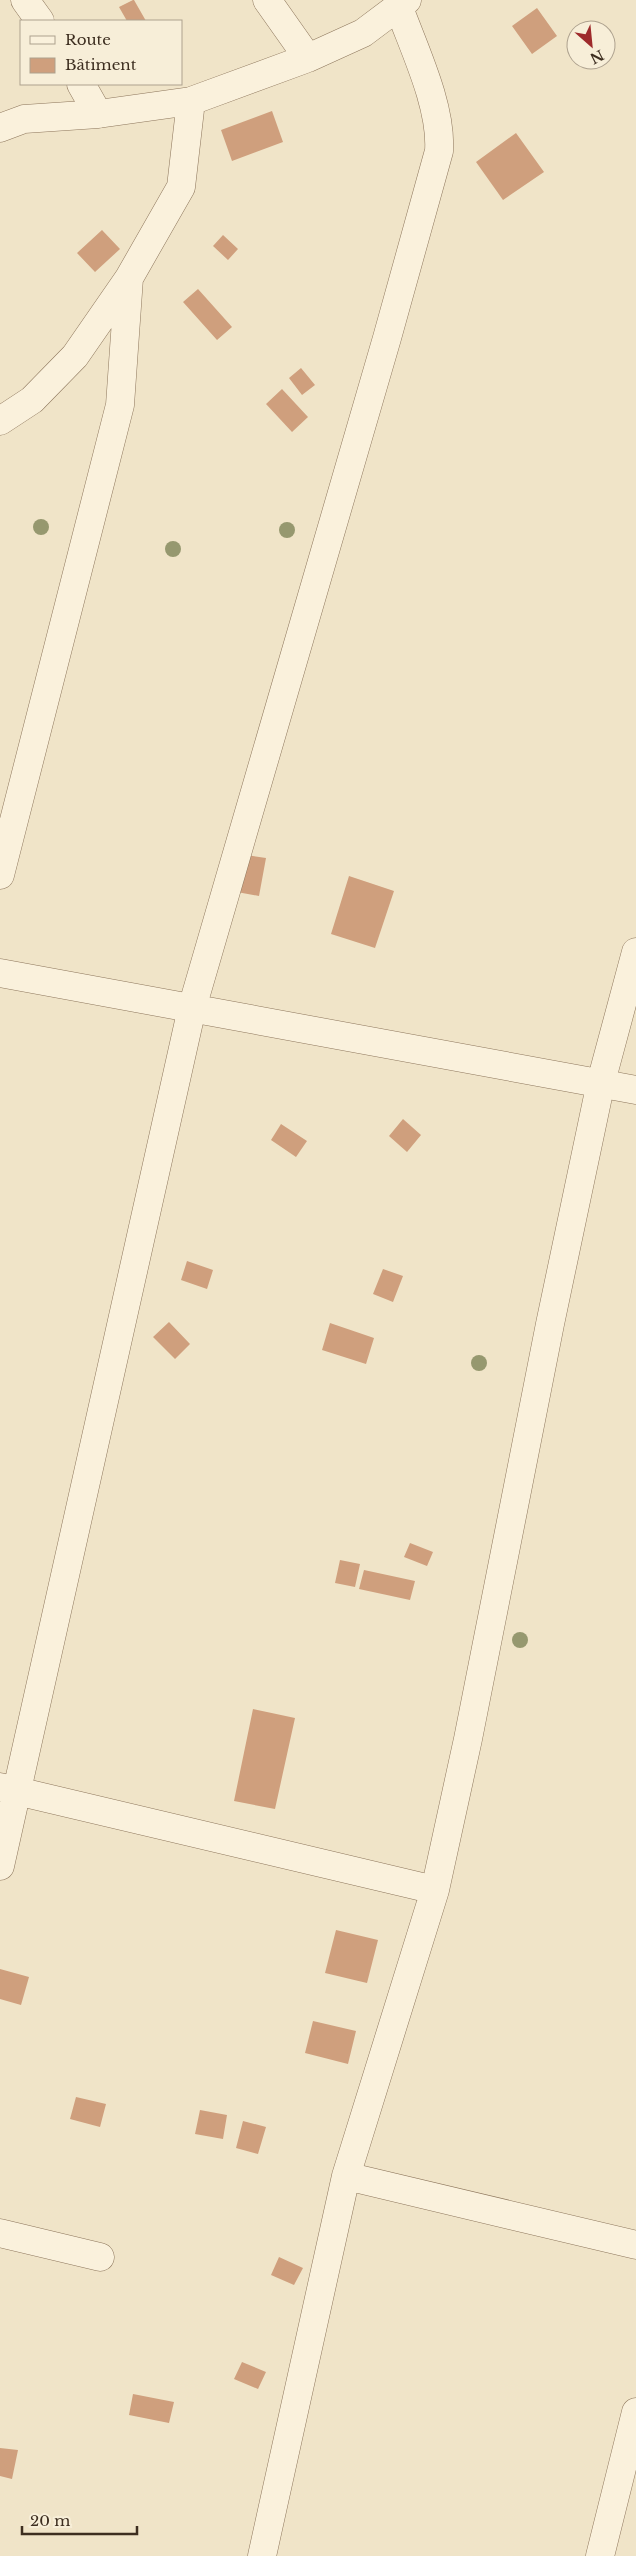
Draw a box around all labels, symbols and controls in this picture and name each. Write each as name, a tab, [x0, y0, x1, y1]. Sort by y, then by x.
legend	[20, 20, 182, 85]
north arrow	[566, 20, 616, 70]
text: Route	[65, 30, 111, 49]
text: N	[587, 46, 607, 68]
text: Bâtiment	[65, 55, 137, 74]
scale bar	[22, 2504, 138, 2536]
text: 20 m	[30, 2511, 70, 2530]

